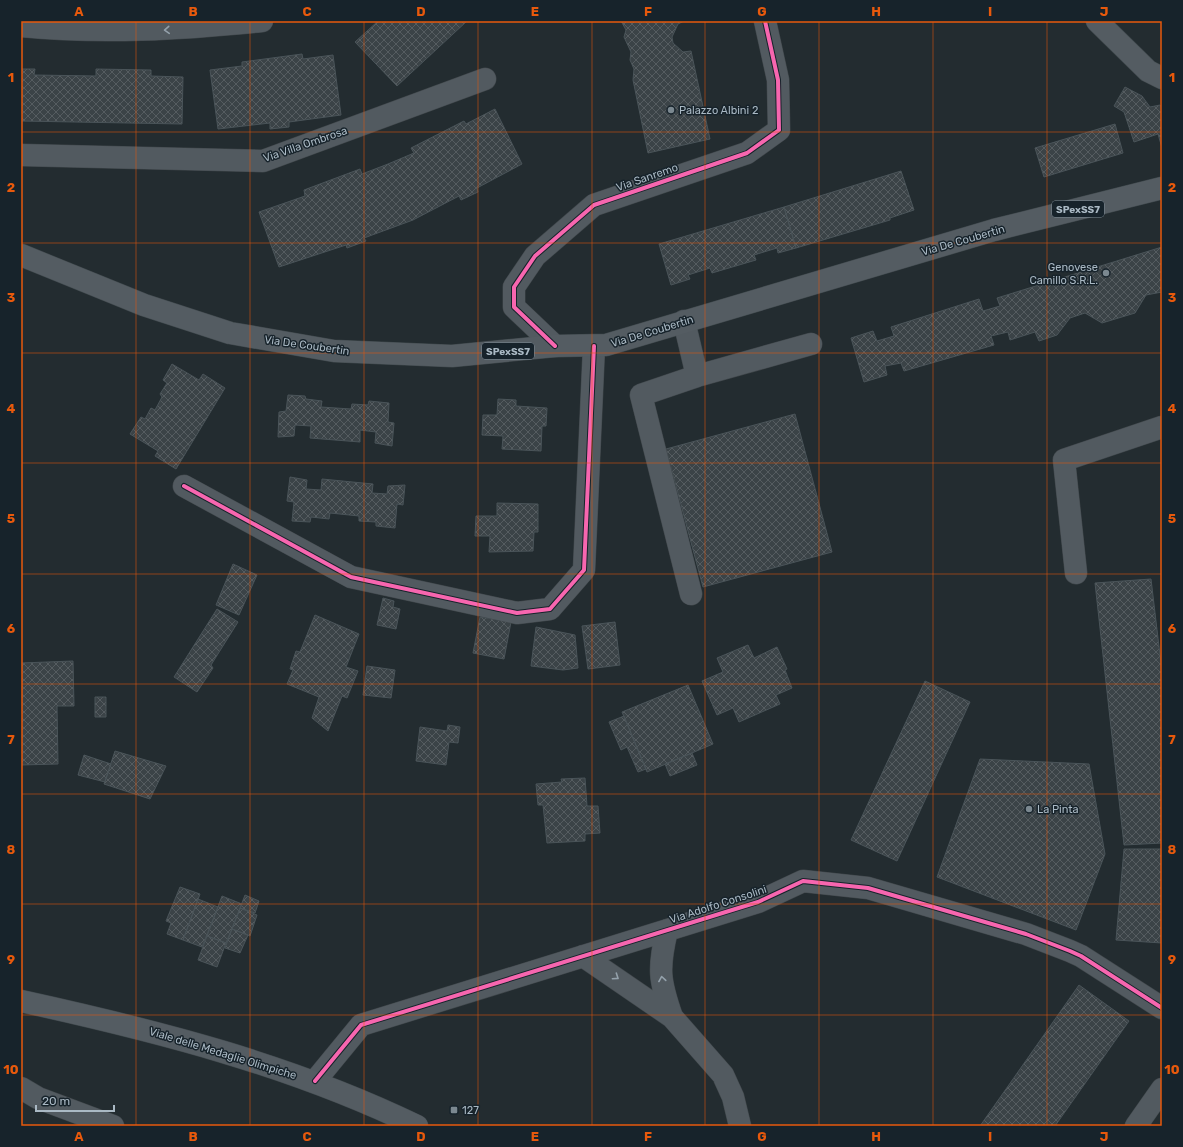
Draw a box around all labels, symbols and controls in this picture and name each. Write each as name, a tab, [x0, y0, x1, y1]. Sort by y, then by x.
text: A	[74, 4, 84, 19]
text: B	[188, 4, 198, 19]
text: C	[302, 4, 312, 19]
text: D	[416, 4, 426, 19]
text: E	[531, 4, 539, 19]
text: F	[644, 4, 652, 19]
text: G	[757, 4, 767, 19]
text: H	[871, 4, 881, 19]
text: I	[988, 4, 992, 19]
text: J	[1100, 4, 1108, 19]
one-way arrow	[164, 25, 170, 34]
text: 1	[8, 70, 14, 85]
text: 1	[1169, 70, 1175, 85]
place label: Palazzo Albini 2	[679, 104, 758, 117]
marker: Palazzo Albini 2	[666, 105, 676, 115]
street label: Via Villa Ombrosa	[261, 124, 349, 165]
street label: Via Sanremo	[615, 161, 680, 194]
text: 2	[7, 180, 15, 195]
text: 2	[1168, 180, 1176, 195]
road number: SPexSS7	[1052, 201, 1104, 217]
street label: Via De Coubertin	[920, 222, 1006, 259]
place label: Genovese Camillo S.R.L.	[1029, 261, 1098, 287]
marker: Genovese Camillo S.R.L.	[1101, 268, 1111, 278]
text: 3	[7, 290, 16, 305]
text: 3	[1168, 290, 1177, 305]
street label: Via De Coubertin	[609, 313, 695, 350]
street label: Via De Coubertin	[264, 333, 350, 358]
road number: SPexSS7	[482, 343, 534, 359]
text: 4	[7, 401, 16, 416]
text: 4	[1168, 401, 1177, 416]
text: 5	[7, 511, 15, 526]
text: 5	[1168, 511, 1176, 526]
text: 6	[7, 621, 16, 636]
text: 6	[1168, 621, 1177, 636]
text: 7	[7, 732, 15, 747]
text: 7	[1168, 732, 1176, 747]
place label: La Pinta	[1037, 803, 1079, 816]
marker: La Pinta	[1024, 804, 1034, 814]
text: 8	[7, 842, 16, 857]
text: 8	[1168, 842, 1177, 857]
street label: Via Adolfo Consolini	[668, 883, 768, 926]
text: 9	[7, 952, 15, 967]
text: 9	[1168, 952, 1176, 967]
one-way arrow	[611, 972, 618, 979]
one-way arrow	[658, 976, 667, 983]
street label: Viale delle Medaglie Olimpiche	[148, 1025, 298, 1082]
text: 10	[3, 1062, 19, 1077]
text: 10	[1164, 1062, 1180, 1077]
scale bar	[36, 1087, 114, 1113]
text: 20 m	[42, 1094, 70, 1108]
place label: 127	[462, 1104, 479, 1117]
marker: 127	[449, 1105, 459, 1115]
text: A	[74, 1129, 84, 1144]
text: B	[188, 1129, 198, 1144]
text: C	[302, 1129, 312, 1144]
text: D	[416, 1129, 426, 1144]
text: E	[531, 1129, 539, 1144]
text: F	[644, 1129, 652, 1144]
text: G	[757, 1129, 767, 1144]
text: H	[871, 1129, 881, 1144]
text: I	[988, 1129, 992, 1144]
text: J	[1100, 1129, 1108, 1144]

